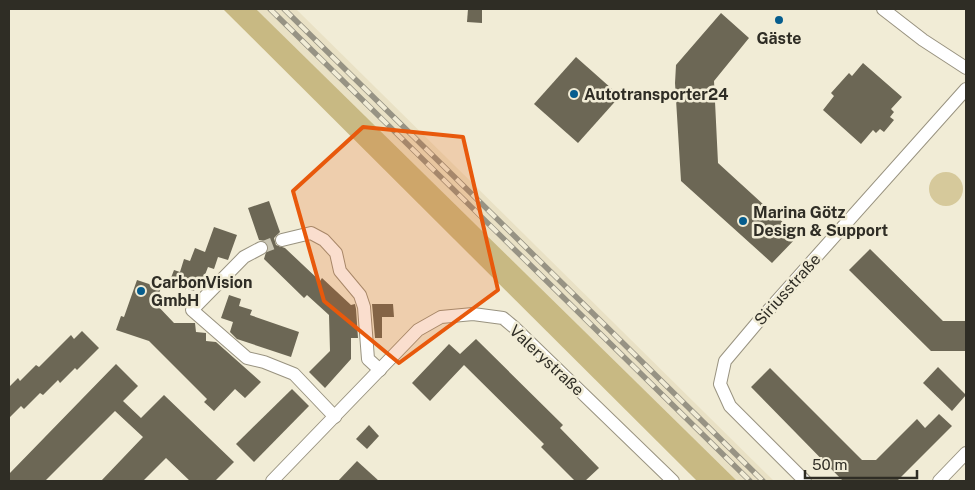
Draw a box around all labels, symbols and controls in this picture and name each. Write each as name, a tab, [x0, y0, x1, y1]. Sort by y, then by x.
marker: Gäste	[773, 14, 785, 26]
place label: Gäste	[756, 29, 802, 48]
place label: Autotransporter24	[584, 85, 729, 104]
marker: Autotransporter24	[568, 88, 580, 100]
place label: Marina Götz Design & Support	[753, 203, 888, 240]
marker: Marina Götz Design & Support	[737, 215, 749, 227]
street label: Siriusstraße	[750, 250, 824, 329]
place label: CarbonVision GmbH	[151, 273, 252, 310]
marker: CarbonVision GmbH	[135, 285, 147, 297]
street label: Valerystraße	[506, 321, 588, 400]
scale bar	[805, 448, 918, 480]
text: 50 m	[812, 456, 847, 473]

